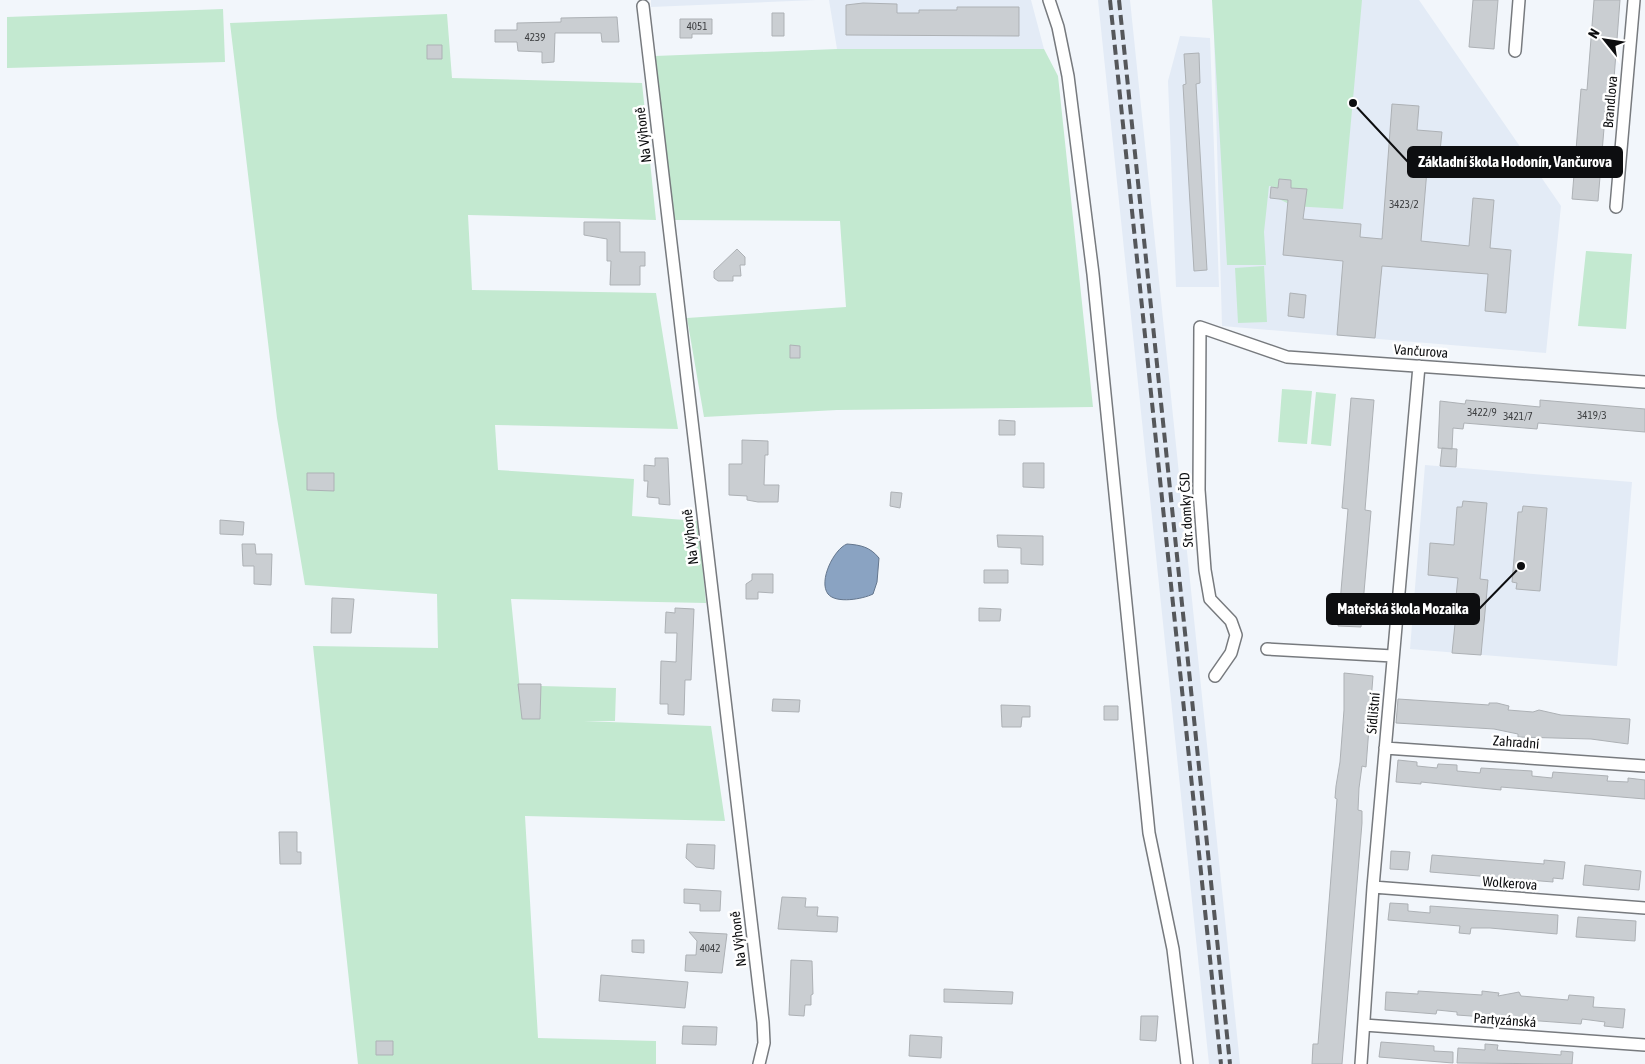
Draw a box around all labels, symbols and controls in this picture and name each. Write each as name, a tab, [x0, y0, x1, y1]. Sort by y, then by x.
north arrow	[1580, 15, 1630, 65]
house number: 4051	[687, 20, 707, 32]
text: N	[1585, 26, 1603, 41]
house number: 4239	[525, 31, 545, 43]
street label: Brandlova	[1600, 75, 1620, 129]
street label: Na Výhoně	[632, 106, 654, 164]
callout: Základní škola Hodonín, Vančurova	[1408, 147, 1622, 177]
text: Základní škola Hodonín, Vančurova	[1418, 153, 1612, 170]
house number: 3423/2	[1389, 198, 1419, 210]
street label: Vančurova	[1393, 341, 1449, 361]
house number: 3422/9	[1467, 406, 1497, 418]
house number: 3419/3	[1577, 409, 1607, 421]
house number: 3421/7	[1503, 410, 1533, 422]
street label: Str. domky ČSD	[1175, 472, 1196, 548]
street label: Na Výhoně	[679, 508, 701, 566]
callout: Mateřská škola Mozaika	[1327, 594, 1479, 624]
text: Mateřská škola Mozaika	[1337, 600, 1469, 617]
street label: Sídlištní	[1363, 692, 1383, 734]
street label: Zahradní	[1492, 732, 1540, 752]
street label: Wolkerova	[1482, 873, 1538, 893]
street label: Na Výhoně	[727, 910, 749, 968]
house number: 4042	[700, 942, 720, 954]
street label: Partyzánská	[1473, 1010, 1537, 1030]

